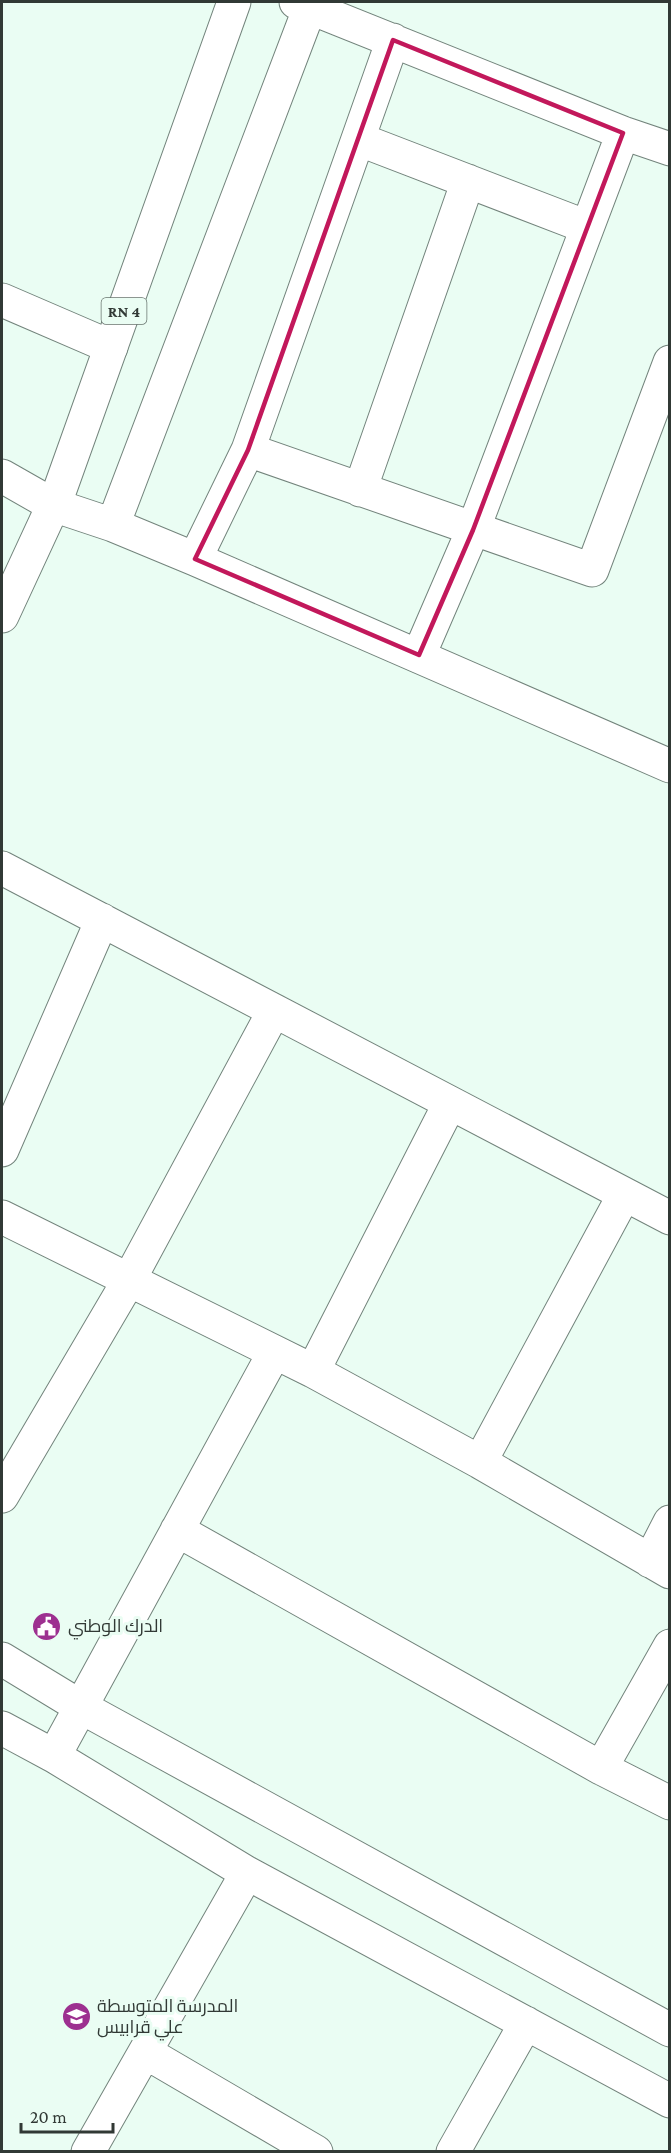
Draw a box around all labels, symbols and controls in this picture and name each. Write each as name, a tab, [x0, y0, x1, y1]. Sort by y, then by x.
road number: RN 4	[102, 298, 146, 324]
public building icon: الدرك الوطني	[31, 1610, 63, 1642]
place label: الدرك الوطني	[68, 1616, 163, 1640]
place label: المدرسة المتوسطة علي قرابيس	[97, 1996, 238, 2041]
school or university icon: المدرسة المتوسطة علي قرابيس	[60, 2000, 92, 2032]
scale bar	[21, 2096, 112, 2134]
text: 20 m	[30, 2107, 67, 2127]

